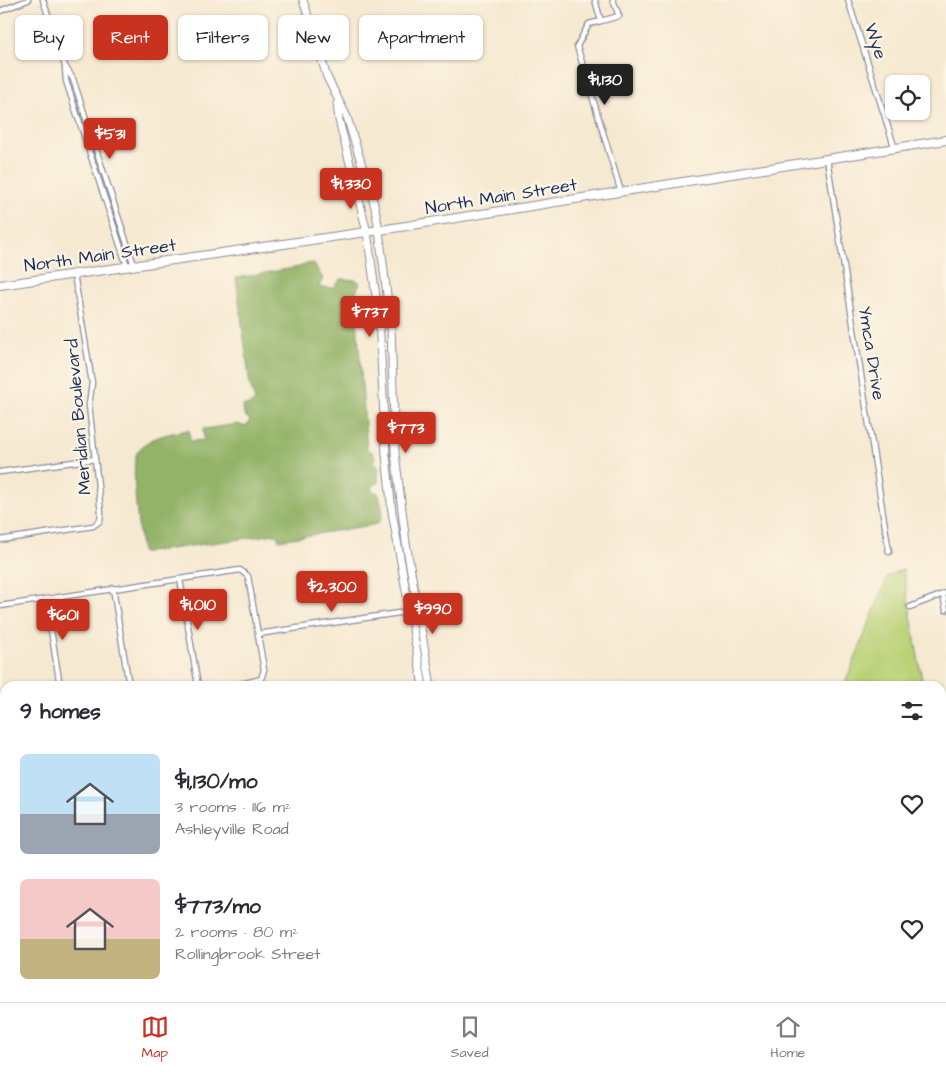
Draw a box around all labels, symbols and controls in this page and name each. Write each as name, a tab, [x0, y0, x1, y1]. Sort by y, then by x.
chip: Buy	[15, 15, 83, 60]
chip: Rent	[93, 15, 168, 60]
chip: Filters	[178, 15, 268, 60]
chip: New	[278, 15, 349, 60]
chip: Apartment	[359, 15, 483, 60]
street label: Wye	[857, 20, 893, 63]
pin: $1,130	[564, 64, 646, 106]
text: $1,130	[588, 69, 622, 91]
map controls	[885, 75, 930, 120]
button: locate	[885, 75, 930, 120]
pin: $531	[80, 118, 140, 160]
text: $531	[95, 123, 125, 145]
pin: $1,330	[310, 168, 392, 210]
street label: North Main Street	[423, 172, 579, 221]
text: $1,330	[331, 173, 371, 195]
street label: North Main Street	[22, 232, 178, 279]
pin: $737	[340, 296, 400, 338]
text: $737	[352, 301, 388, 323]
street label: Ymca Drive	[852, 304, 891, 402]
street label: Meridian Boulevard	[59, 338, 98, 496]
pin: $773	[376, 412, 436, 454]
text: $773	[388, 417, 424, 439]
pin: $2,300	[291, 570, 373, 613]
text: $2,300	[307, 576, 357, 598]
pin: $1,010	[157, 588, 239, 631]
pin: $990	[403, 592, 463, 635]
text: $1,010	[180, 594, 216, 616]
pin: $601	[33, 598, 93, 641]
text: $990	[414, 598, 452, 620]
text: $601	[47, 604, 79, 626]
text: 9 homes	[20, 697, 101, 726]
icon: filters	[898, 697, 926, 725]
text: $1,130/mo	[175, 767, 257, 796]
icon: home	[60, 774, 120, 834]
icon: heart	[898, 790, 926, 818]
text: 3 rooms · 116 m²	[175, 796, 291, 818]
text: Ashleyville Road	[175, 818, 289, 840]
text: $773/mo	[175, 892, 261, 921]
icon: home	[60, 899, 120, 959]
icon: heart	[898, 915, 926, 943]
text: 2 rooms · 80 m²	[175, 921, 298, 943]
text: Rollingbrook Street	[175, 943, 321, 965]
tab: Map	[141, 1013, 169, 1063]
tab: Saved	[451, 1013, 489, 1063]
tab: Home	[770, 1013, 805, 1063]

